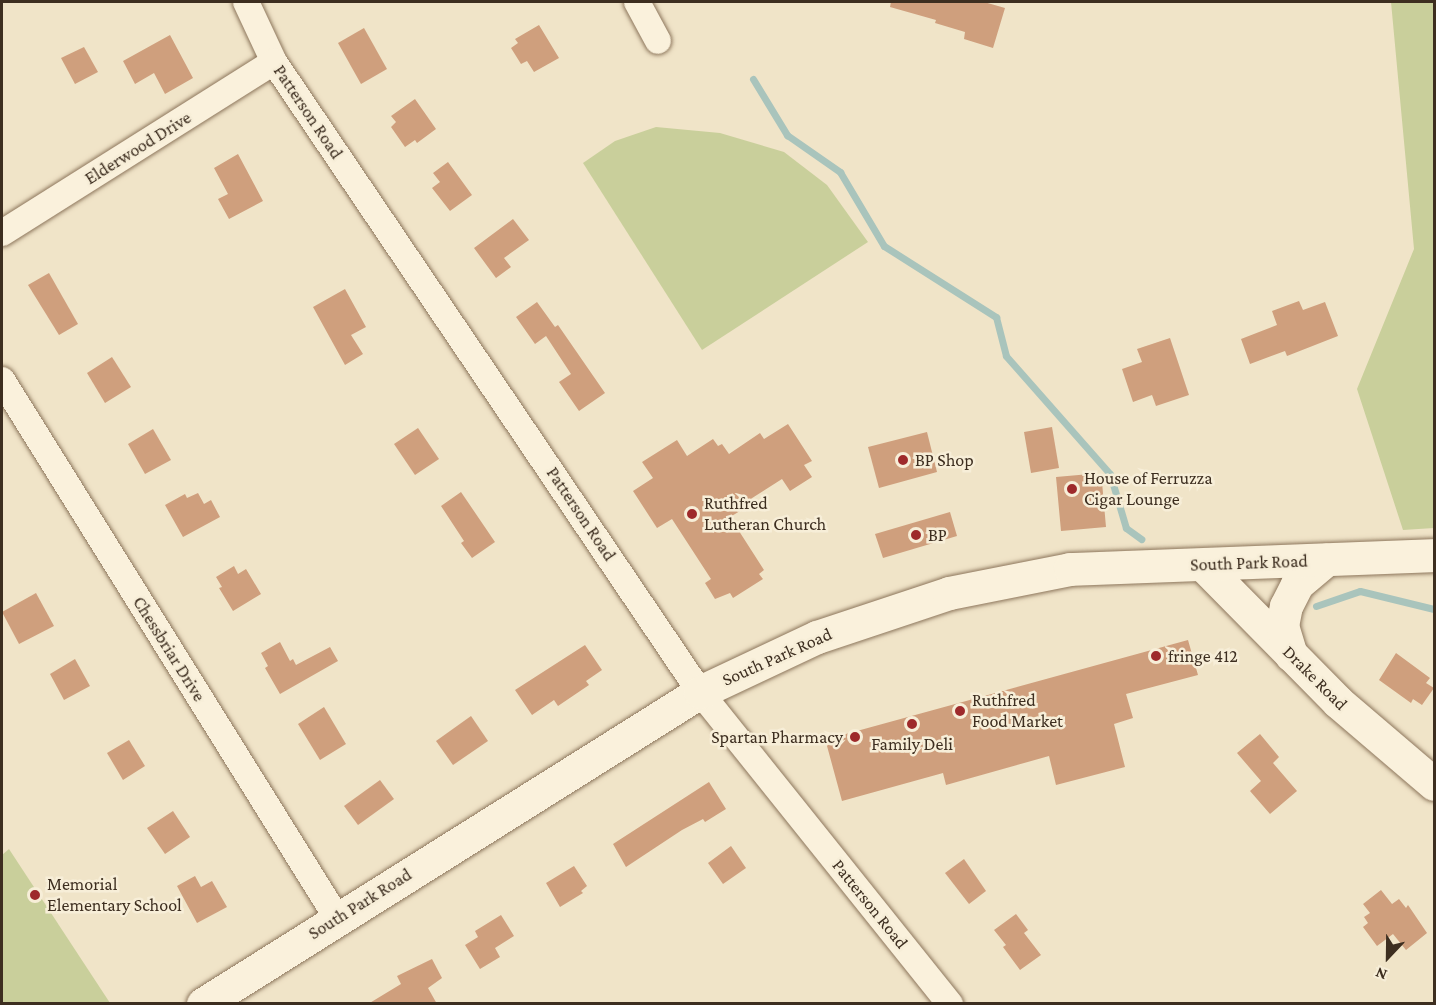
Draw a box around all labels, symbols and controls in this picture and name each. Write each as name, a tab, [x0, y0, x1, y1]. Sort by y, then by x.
street label: Patterson Road	[269, 61, 347, 163]
street label: Elderwood Drive	[81, 107, 195, 189]
place label: BP Shop	[915, 449, 974, 471]
marker: BP Shop	[896, 453, 910, 467]
street label: Patterson Road	[542, 463, 620, 565]
place label: House of Ferruzza Cigar Lounge	[1084, 468, 1213, 510]
marker: House of Ferruzza Cigar Lounge	[1065, 482, 1079, 496]
place label: Ruthfred Lutheran Church	[704, 493, 826, 536]
marker: Ruthfred Lutheran Church	[685, 507, 699, 521]
place label: BP	[928, 524, 947, 546]
marker: BP	[909, 528, 923, 542]
street label: South Park Road	[1190, 550, 1308, 576]
street label: Chessbriar Drive	[128, 592, 210, 706]
street label: South Park Road	[719, 623, 835, 691]
street label: Drake Road	[1278, 641, 1352, 715]
place label: fringe 412	[1168, 645, 1238, 667]
marker: fringe 412	[1149, 649, 1163, 663]
place label: Ruthfred Food Market	[972, 690, 1063, 732]
marker: Ruthfred Food Market	[953, 704, 967, 718]
marker: Family Deli	[905, 717, 919, 731]
place label: Spartan Pharmacy	[711, 726, 843, 748]
marker: Spartan Pharmacy	[848, 730, 862, 744]
place label: Family Deli	[871, 733, 953, 755]
street label: Patterson Road	[827, 855, 913, 953]
street label: South Park Road	[304, 864, 416, 944]
place label: Memorial Elementary School	[47, 874, 182, 916]
marker: Memorial Elementary School	[28, 888, 42, 902]
north arrow	[1358, 927, 1418, 987]
text: N	[1373, 964, 1389, 984]

